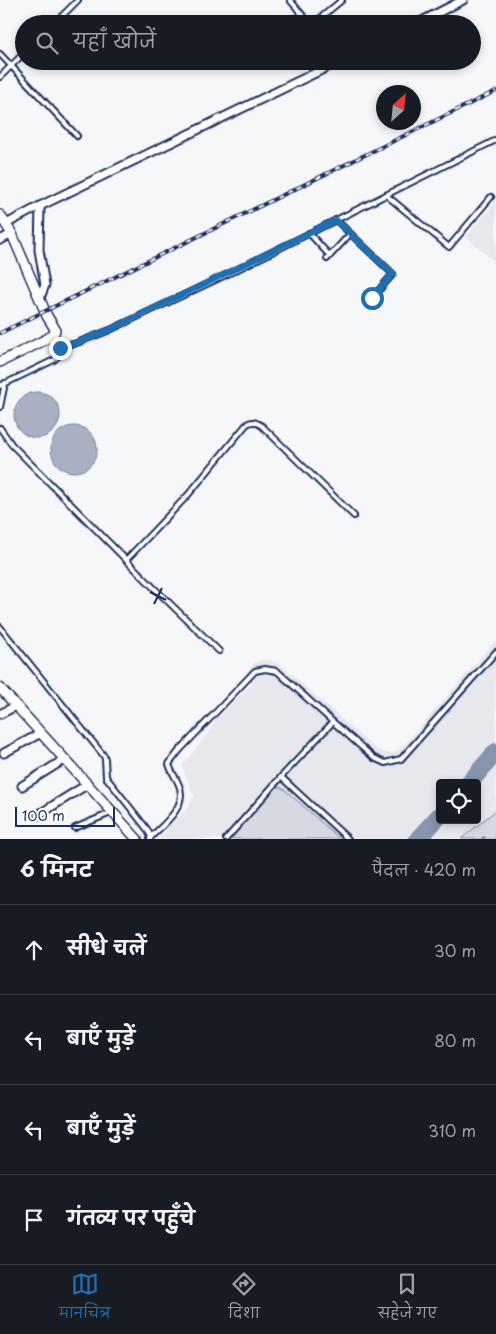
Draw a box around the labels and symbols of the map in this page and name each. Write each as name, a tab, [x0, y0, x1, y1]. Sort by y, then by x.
north arrow	[376, 85, 421, 130]
route start	[361, 287, 384, 310]
route end	[49, 337, 72, 360]
scale bar	[15, 804, 115, 827]

